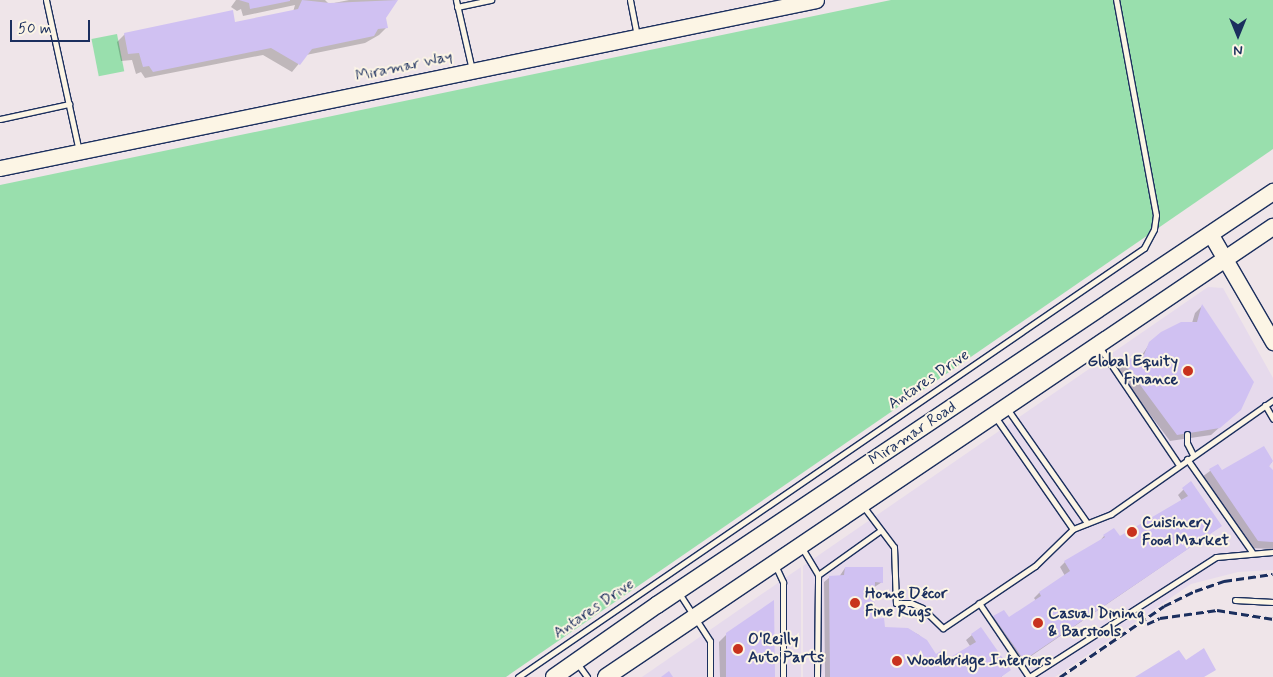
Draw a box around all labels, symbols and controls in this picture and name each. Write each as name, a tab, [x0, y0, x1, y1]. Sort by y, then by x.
scale bar	[12, 10, 92, 42]
north arrow	[1213, 10, 1263, 60]
text: 50 m	[18, 19, 52, 39]
text: N	[1233, 41, 1243, 59]
street label: Miramar Way	[353, 47, 455, 87]
street label: Antares Drive	[885, 346, 973, 414]
place label: Global Equity Finance	[1092, 352, 1178, 390]
marker: Global Equity Finance	[1182, 365, 1194, 377]
street label: Miramar Road	[865, 398, 961, 470]
place label: Cuisinery Food Market	[1142, 513, 1229, 551]
marker: Cuisinery Food Market	[1126, 526, 1138, 538]
street label: Antares Drive	[550, 575, 638, 643]
place label: Home Décor Fine Rugs	[865, 584, 947, 622]
marker: Home Décor Fine Rugs	[849, 597, 861, 609]
place label: Casual Dining & Barstools	[1048, 604, 1144, 642]
marker: Casual Dining & Barstools	[1032, 617, 1044, 629]
place label: O'Reilly Auto Parts	[748, 630, 821, 668]
marker: O'Reilly Auto Parts	[732, 643, 744, 655]
place label: Woodbridge Interiors	[907, 651, 1051, 671]
marker: Woodbridge Interiors	[891, 655, 903, 667]

